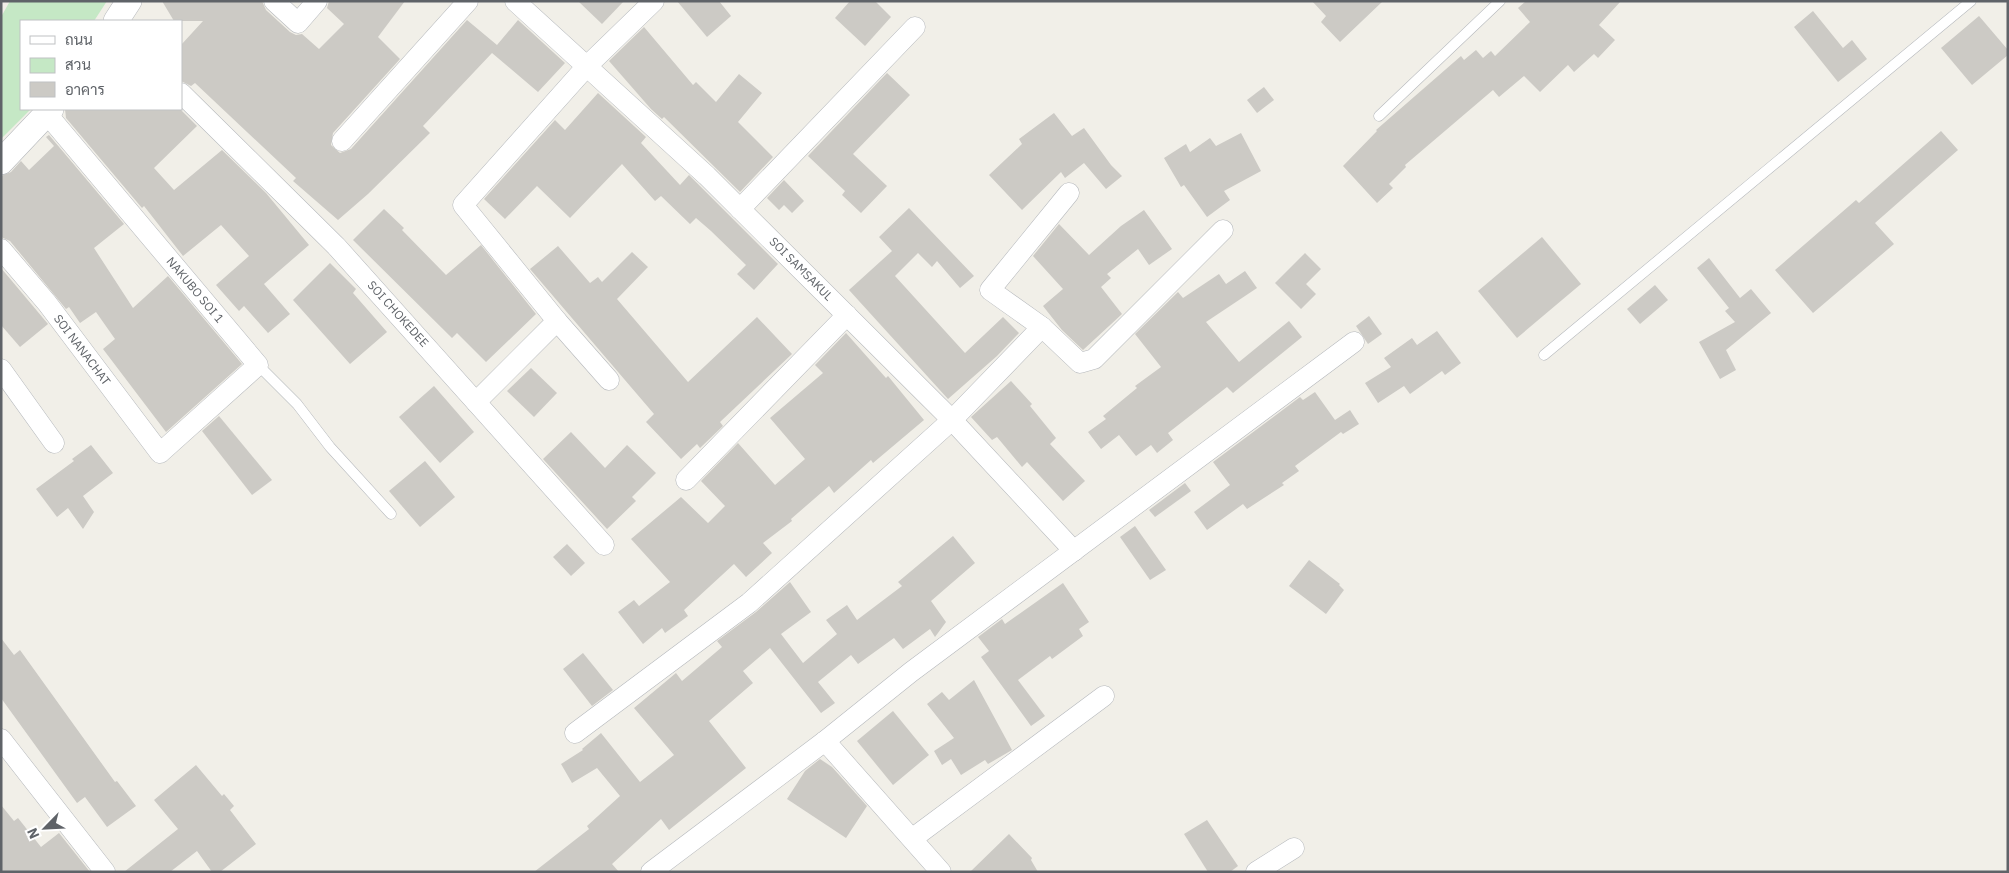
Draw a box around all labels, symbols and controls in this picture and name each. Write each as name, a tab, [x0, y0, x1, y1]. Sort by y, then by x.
legend	[20, 20, 182, 110]
text: ถนน	[65, 30, 93, 49]
text: สวน	[65, 55, 91, 74]
text: อาคาร	[65, 80, 105, 99]
street label: SOI SAMSAKUL	[766, 234, 836, 304]
street label: NAKUBO SOI 1	[163, 254, 227, 326]
street label: SOI CHOKEDEE	[365, 277, 432, 350]
street label: SOI NANACHAT	[51, 311, 114, 388]
north arrow	[20, 803, 70, 853]
text: N	[23, 825, 43, 842]

